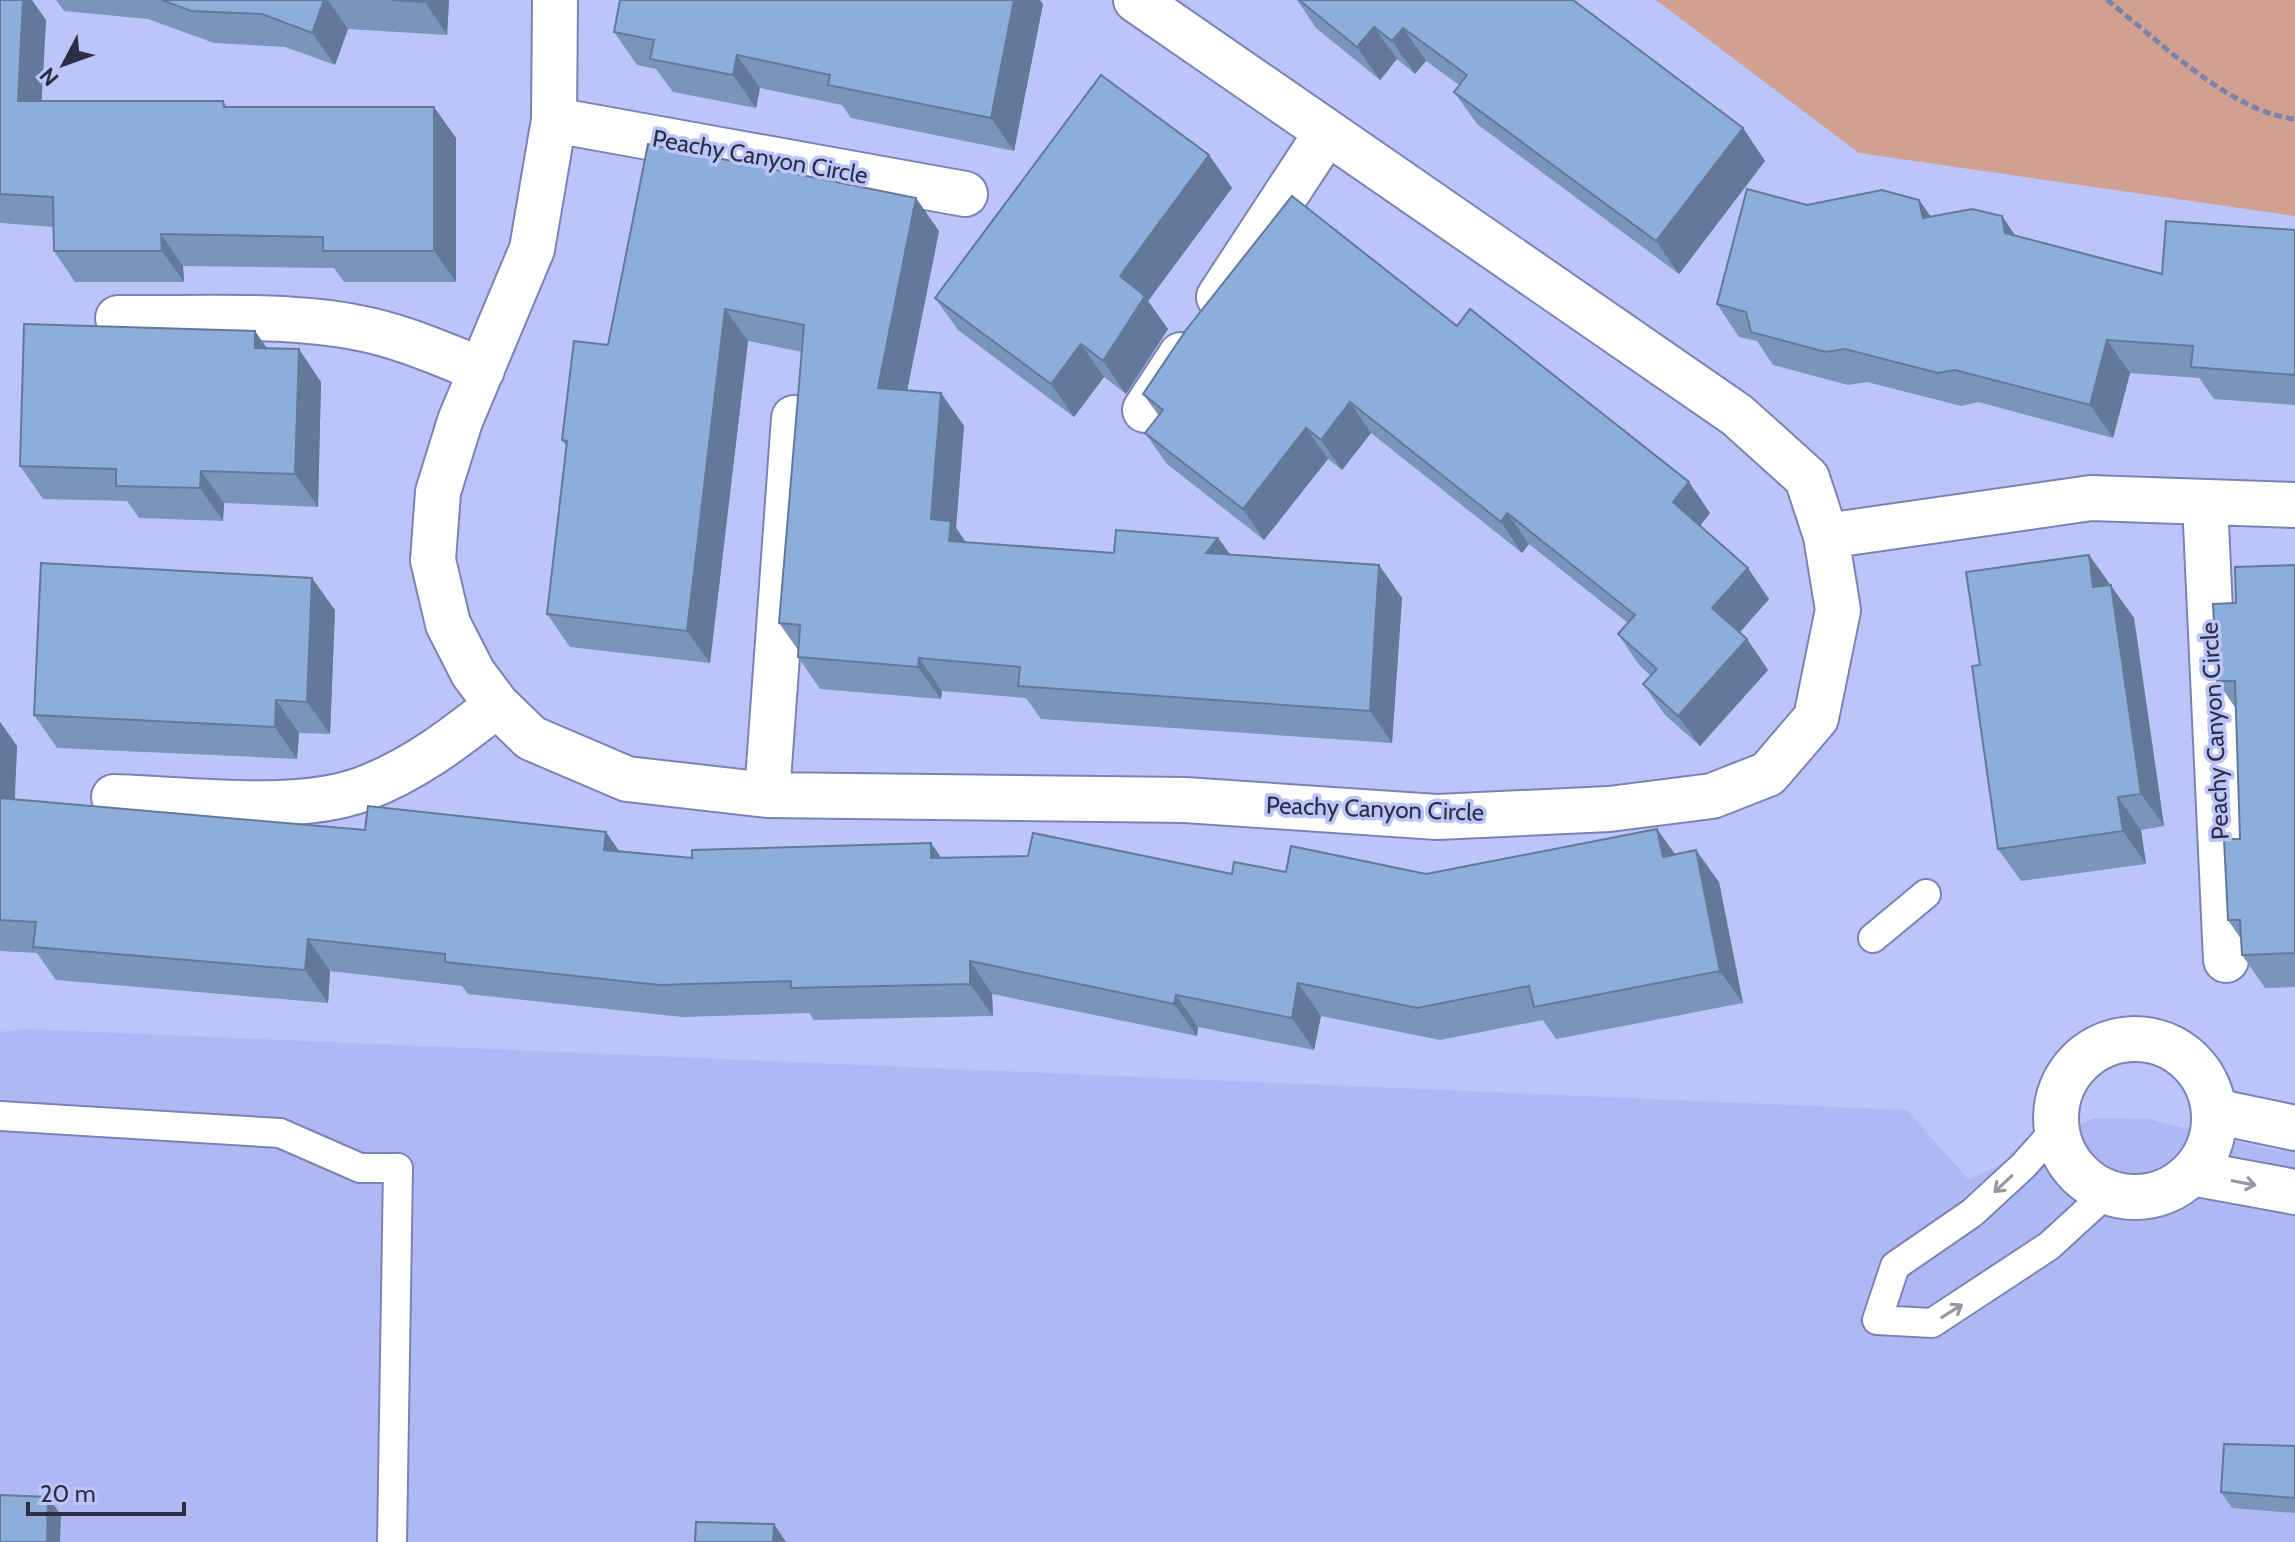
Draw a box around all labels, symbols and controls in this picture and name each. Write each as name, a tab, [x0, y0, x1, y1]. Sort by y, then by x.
north arrow	[24, 24, 104, 104]
text: N	[34, 62, 65, 92]
street label: Peachy Canyon Circle	[650, 123, 870, 190]
street label: Peachy Canyon Circle	[2194, 621, 2235, 841]
street label: Peachy Canyon Circle	[1265, 790, 1485, 827]
one-way arrow	[1993, 1175, 2013, 1194]
one-way arrow	[2230, 1176, 2256, 1191]
one-way arrow	[1940, 1303, 1963, 1319]
scale bar	[28, 1466, 184, 1516]
text: 20 m	[40, 1479, 96, 1508]

